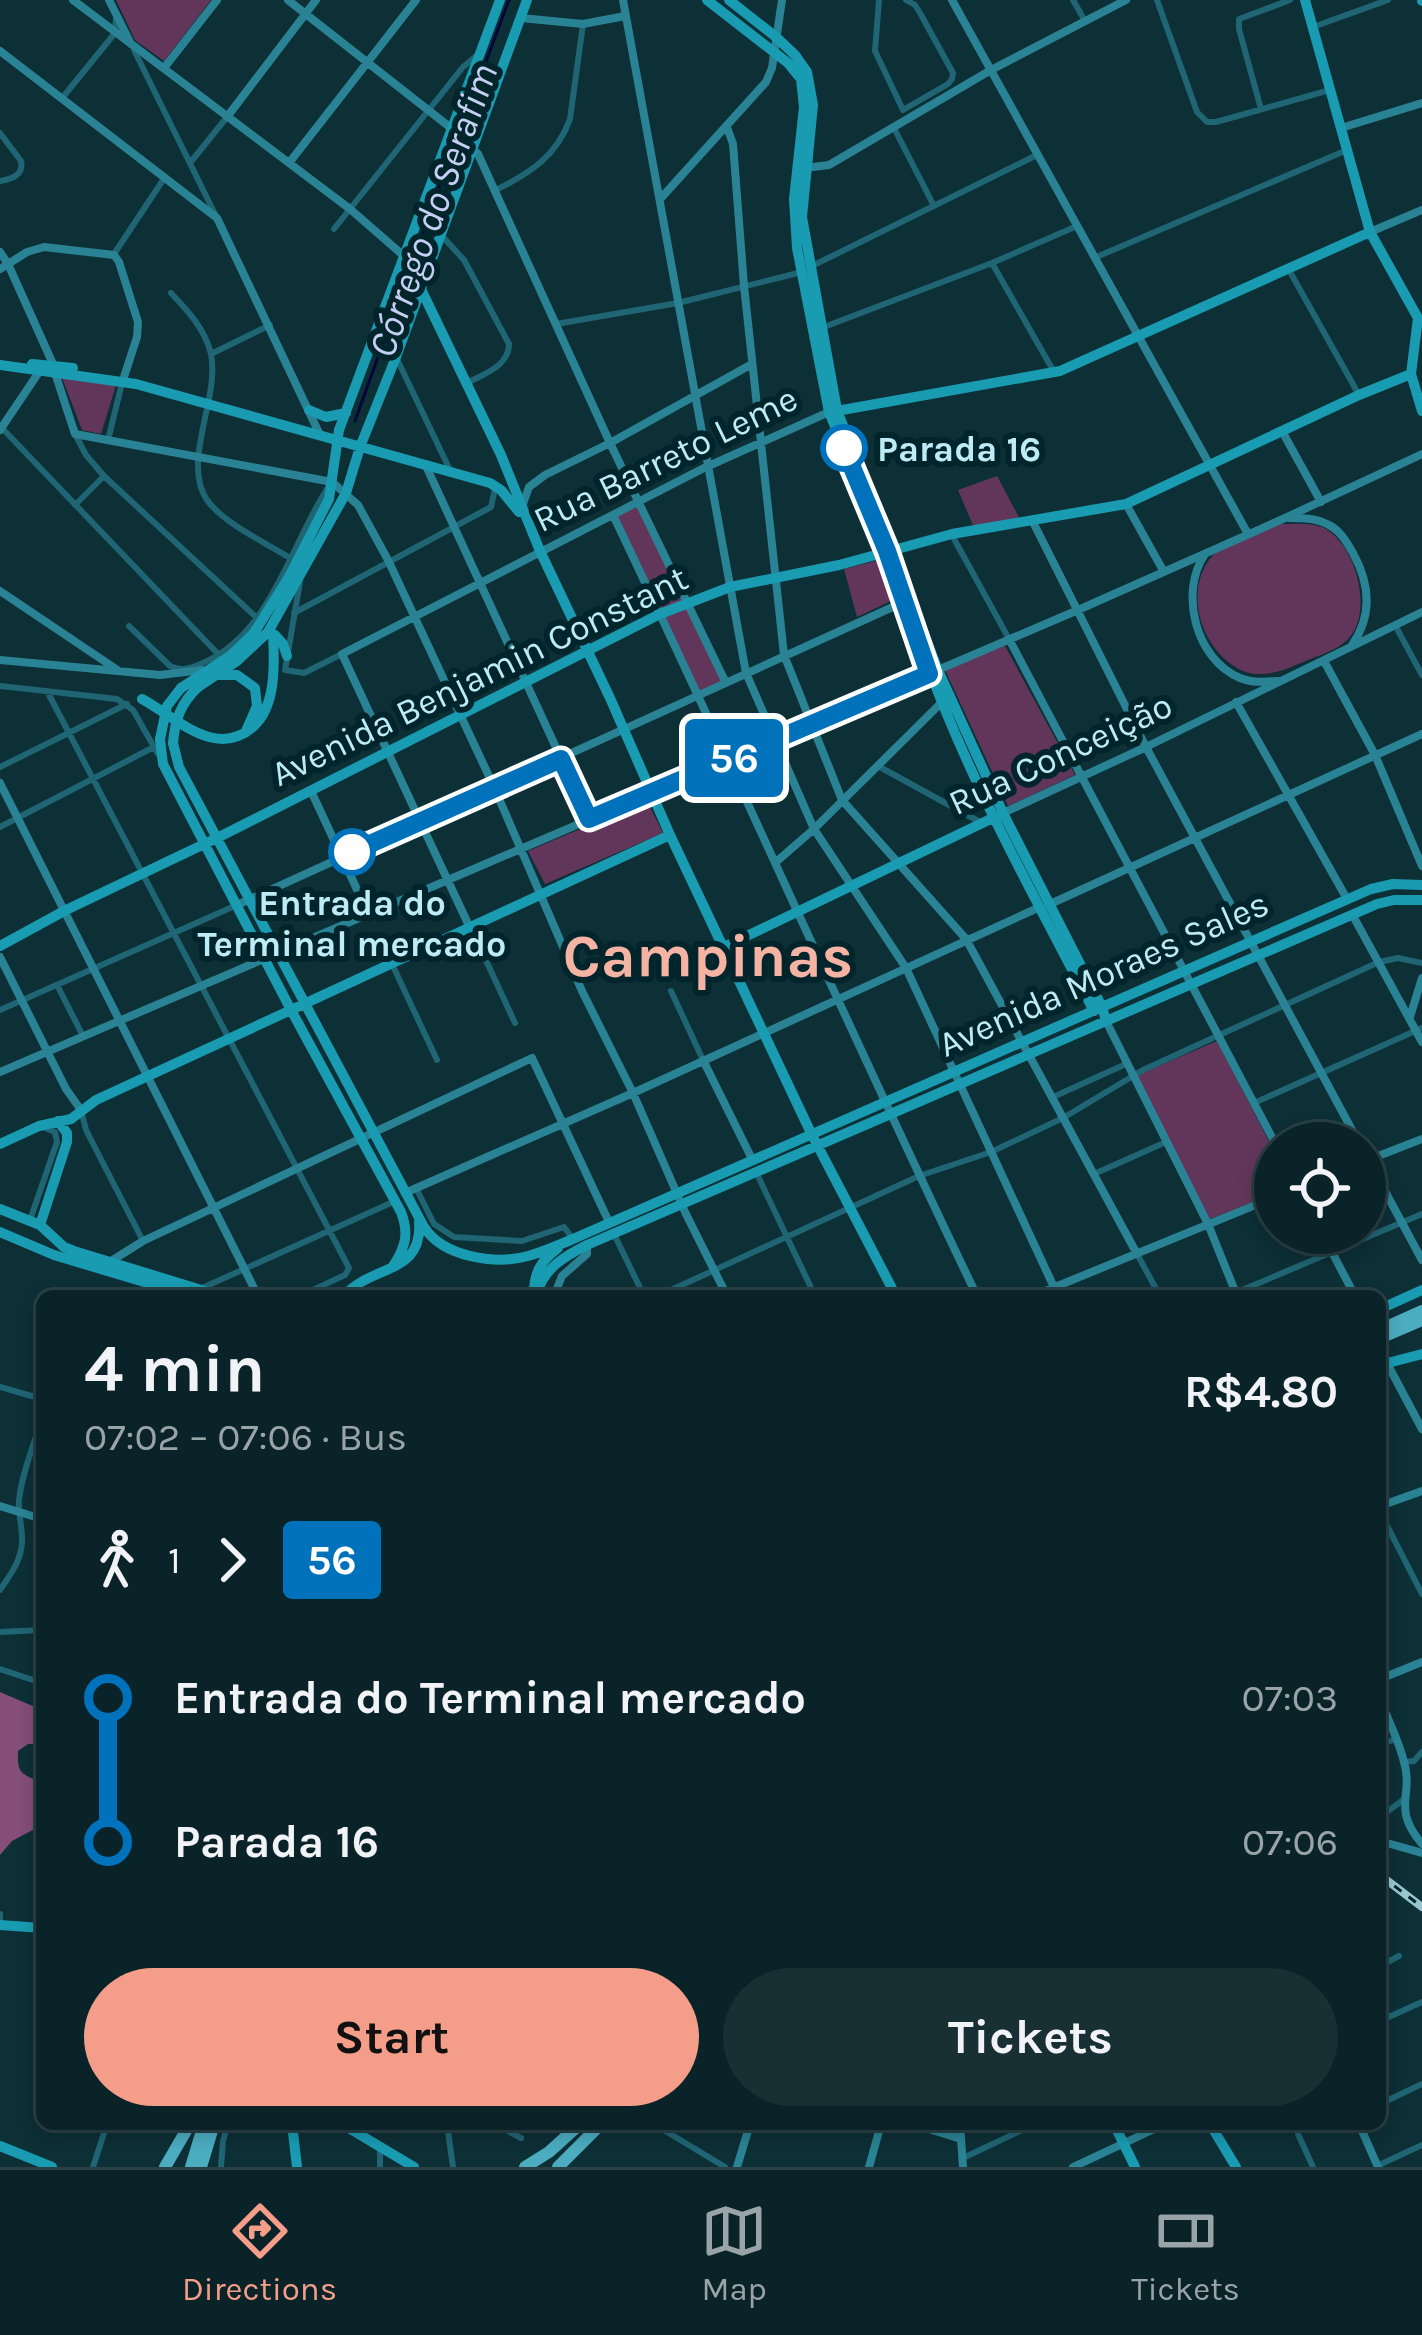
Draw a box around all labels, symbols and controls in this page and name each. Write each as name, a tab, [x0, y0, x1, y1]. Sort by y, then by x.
water label: Córrego do Serafim	[359, 57, 507, 363]
street label: Rua Barreto Leme	[527, 377, 804, 541]
marker: Parada 16	[822, 426, 866, 470]
place label: Parada 16	[877, 428, 1041, 470]
street label: Avenida Benjamin Constant	[264, 557, 694, 795]
street label: Rua Conceição	[942, 684, 1179, 824]
line badge: 56	[680, 719, 788, 797]
text: 56	[709, 733, 759, 783]
marker: Entrada do Terminal mercado	[330, 830, 374, 874]
place label: Entrada do Terminal mercado	[198, 882, 506, 965]
street label: Avenida Moraes Sales	[932, 882, 1275, 1066]
district label: Campinas	[563, 921, 853, 991]
map controls	[1254, 1122, 1386, 1254]
button: locate	[1254, 1122, 1386, 1254]
text: 4 min	[84, 1330, 265, 1408]
text: R$4.80	[1184, 1366, 1338, 1418]
text: 07:02 – 07:06 · Bus	[84, 1414, 407, 1460]
icon: walk	[84, 1527, 150, 1593]
icon: forward	[199, 1527, 265, 1593]
text: 56	[307, 1535, 357, 1585]
text: 1	[168, 1537, 181, 1583]
text: Entrada do Terminal mercado	[174, 1672, 806, 1724]
text: 07:03	[1241, 1675, 1338, 1721]
text: Parada 16	[174, 1816, 379, 1868]
text: 07:06	[1242, 1819, 1338, 1865]
button: Start	[84, 1968, 699, 2106]
button: Tickets	[723, 1968, 1338, 2106]
tab: Directions	[182, 2198, 337, 2308]
tab: Map	[701, 2198, 767, 2308]
tab: Tickets	[1131, 2198, 1240, 2308]

